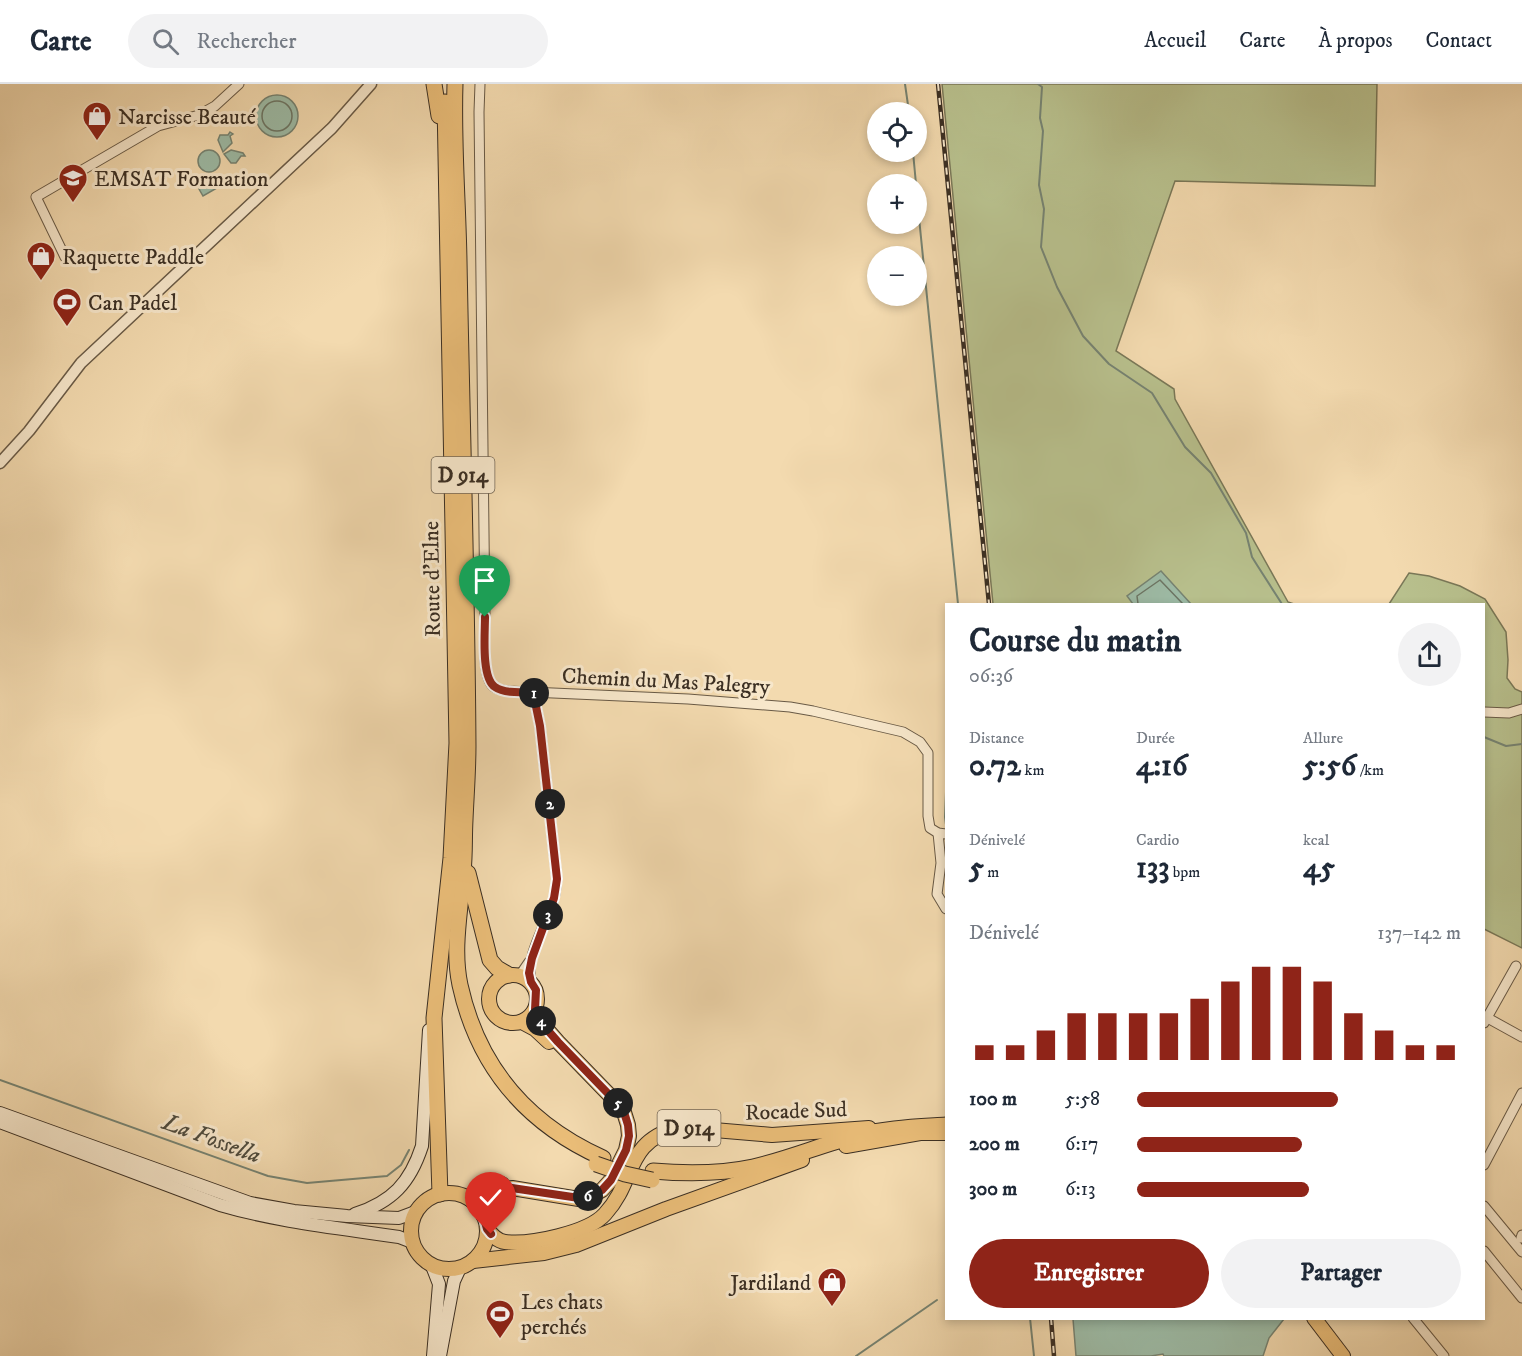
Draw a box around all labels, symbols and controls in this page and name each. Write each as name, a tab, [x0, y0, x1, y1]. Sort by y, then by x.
search box	[128, 14, 548, 68]
text: Carte	[30, 24, 92, 59]
icon: search	[149, 25, 182, 58]
text: Rechercher	[197, 28, 297, 55]
text: Accueil	[1144, 28, 1206, 54]
text: Carte	[1239, 28, 1285, 54]
text: À propos	[1318, 28, 1393, 54]
text: Contact	[1426, 28, 1492, 54]
shop icon: Narcisse Beauté	[81, 100, 113, 142]
map controls	[867, 102, 927, 306]
button: locate	[867, 102, 927, 162]
place label: Narcisse Beauté	[118, 104, 256, 131]
school or university icon: EMSAT Formation	[57, 162, 89, 204]
place label: EMSAT Formation	[94, 166, 269, 193]
button: +	[867, 174, 927, 234]
shop icon: Raquette Paddle	[25, 240, 57, 282]
place label: Raquette Paddle	[62, 244, 204, 271]
button: −	[867, 246, 927, 306]
sports icon: Can Padel	[51, 286, 83, 328]
place label: Can Padel	[88, 290, 177, 317]
road number: D 914	[432, 457, 494, 493]
street label: Route d'Elne	[418, 521, 447, 637]
pin	[459, 555, 510, 617]
icon: arrive	[468, 564, 501, 597]
text: Course du matin	[969, 621, 1182, 662]
button: share	[1398, 623, 1461, 686]
street label: Chemin du Mas Palegry	[561, 663, 771, 700]
text: 06:36	[969, 664, 1013, 689]
pin: 1	[519, 678, 549, 708]
text: 1	[531, 683, 537, 703]
text: Distance	[969, 728, 1024, 748]
text: Durée	[1136, 728, 1175, 748]
text: Allure	[1303, 728, 1343, 748]
text: 0.72	[969, 748, 1021, 785]
text: 4:16	[1136, 748, 1188, 785]
text: 5:56	[1303, 748, 1356, 785]
text: km	[1021, 760, 1044, 780]
text: /km	[1356, 760, 1384, 780]
pin: 2	[535, 789, 565, 819]
text: 2	[546, 794, 554, 814]
text: Dénivelé	[969, 830, 1025, 850]
text: Cardio	[1136, 830, 1179, 850]
text: kcal	[1303, 830, 1329, 850]
text: 5	[969, 850, 984, 887]
text: 133	[1136, 850, 1169, 887]
text: 45	[1303, 850, 1335, 887]
text: m	[984, 862, 999, 882]
text: bpm	[1169, 862, 1200, 882]
pin: 3	[533, 900, 563, 930]
text: 3	[545, 905, 551, 925]
text: Dénivelé	[969, 921, 1039, 946]
text: 137–142 m	[1377, 921, 1461, 946]
pin: 4	[526, 1006, 556, 1036]
text: 4	[536, 1011, 546, 1031]
text: 100 m	[969, 1087, 1017, 1112]
text: 5:58	[1065, 1087, 1100, 1112]
pin: 5	[603, 1088, 633, 1118]
text: 5	[614, 1093, 622, 1113]
street label: Rocade Sud	[745, 1096, 848, 1127]
water label: La Fossella	[157, 1107, 265, 1170]
road number: D 914	[658, 1110, 720, 1146]
text: 200 m	[969, 1132, 1020, 1157]
text: 6:17	[1065, 1132, 1099, 1157]
pin	[465, 1172, 516, 1234]
text: 300 m	[969, 1177, 1017, 1202]
text: 6:13	[1065, 1177, 1095, 1202]
icon: check	[474, 1181, 507, 1214]
pin: 6	[573, 1181, 603, 1211]
text: 6	[584, 1186, 592, 1206]
button: Enregistrer	[969, 1239, 1209, 1308]
button: Partager	[1221, 1239, 1461, 1308]
shop icon: Jardiland	[816, 1266, 848, 1308]
place label: Jardiland	[728, 1270, 811, 1297]
place label: Les chats perchés	[520, 1289, 603, 1341]
sports icon: Les chats perchés	[484, 1298, 516, 1340]

